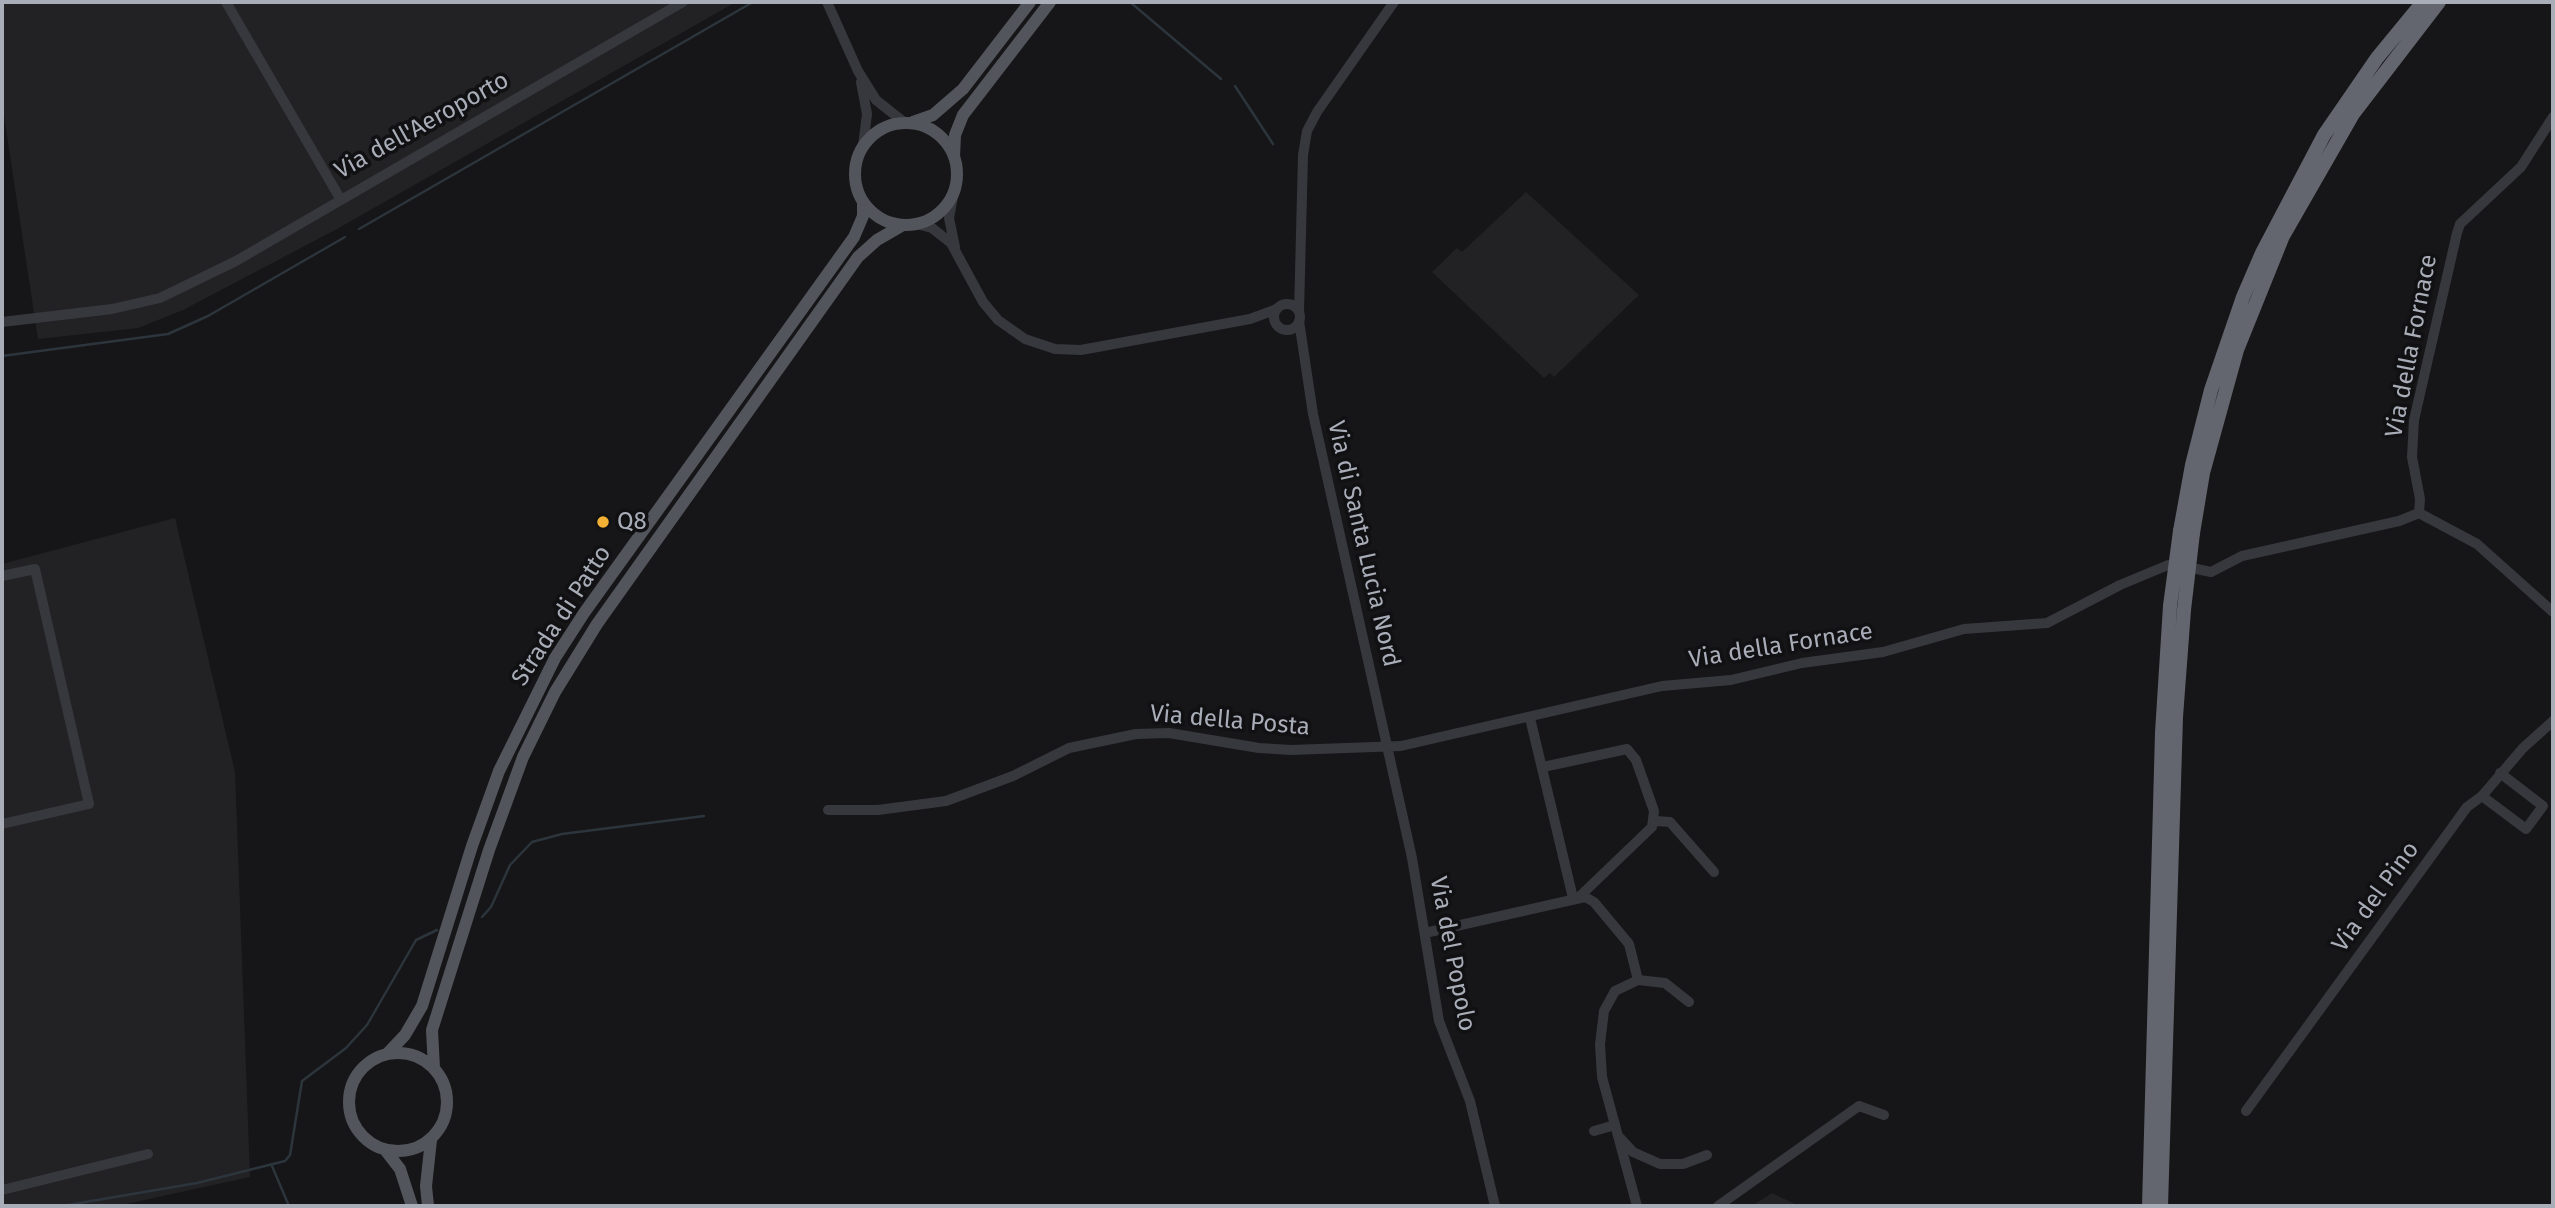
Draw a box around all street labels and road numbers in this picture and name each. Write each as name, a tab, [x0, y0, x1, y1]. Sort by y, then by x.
street label: Via dell'Aeroporto	[330, 66, 514, 186]
street label: Via della Fornace	[2380, 252, 2444, 440]
street label: Via di Santa Lucia Nord	[1321, 418, 1405, 670]
street label: Strada di Patto	[506, 541, 618, 691]
street label: Via della Fornace	[1687, 617, 1875, 675]
street label: Via della Posta	[1149, 700, 1311, 742]
street label: Via del Pino	[2326, 836, 2426, 958]
street label: Via del Popolo	[1423, 874, 1481, 1034]

